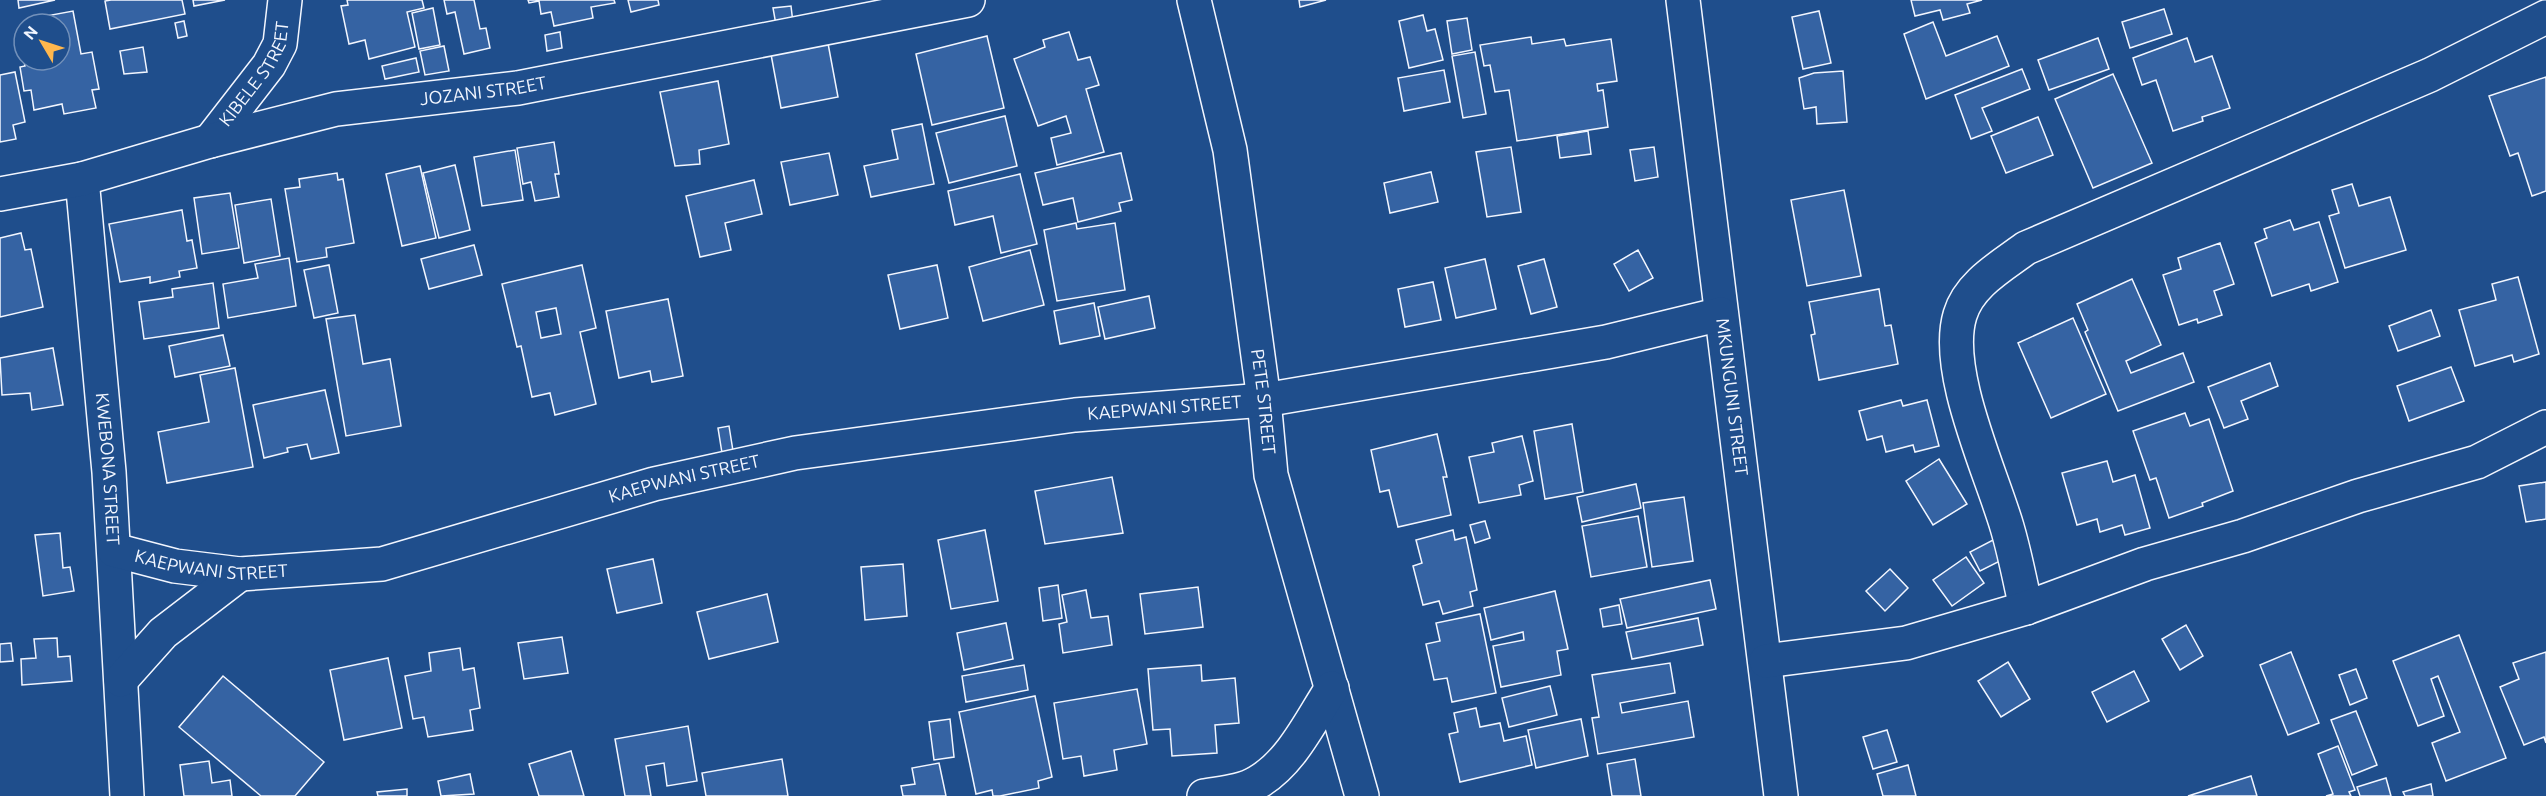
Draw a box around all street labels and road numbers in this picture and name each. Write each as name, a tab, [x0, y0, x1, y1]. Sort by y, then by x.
street label: KIBELE STREET	[214, 20, 292, 130]
street label: JOZANI STREET	[419, 72, 548, 108]
street label: MKUNGUNI STREET	[1713, 317, 1752, 477]
street label: PETE STREET	[1248, 347, 1280, 455]
street label: KAEPWANI STREET	[1086, 391, 1242, 423]
street label: KWEBONA STREET	[93, 392, 124, 546]
street label: KAEPWANI STREET	[606, 450, 761, 506]
street label: KAEPWANI STREET	[133, 545, 288, 583]

